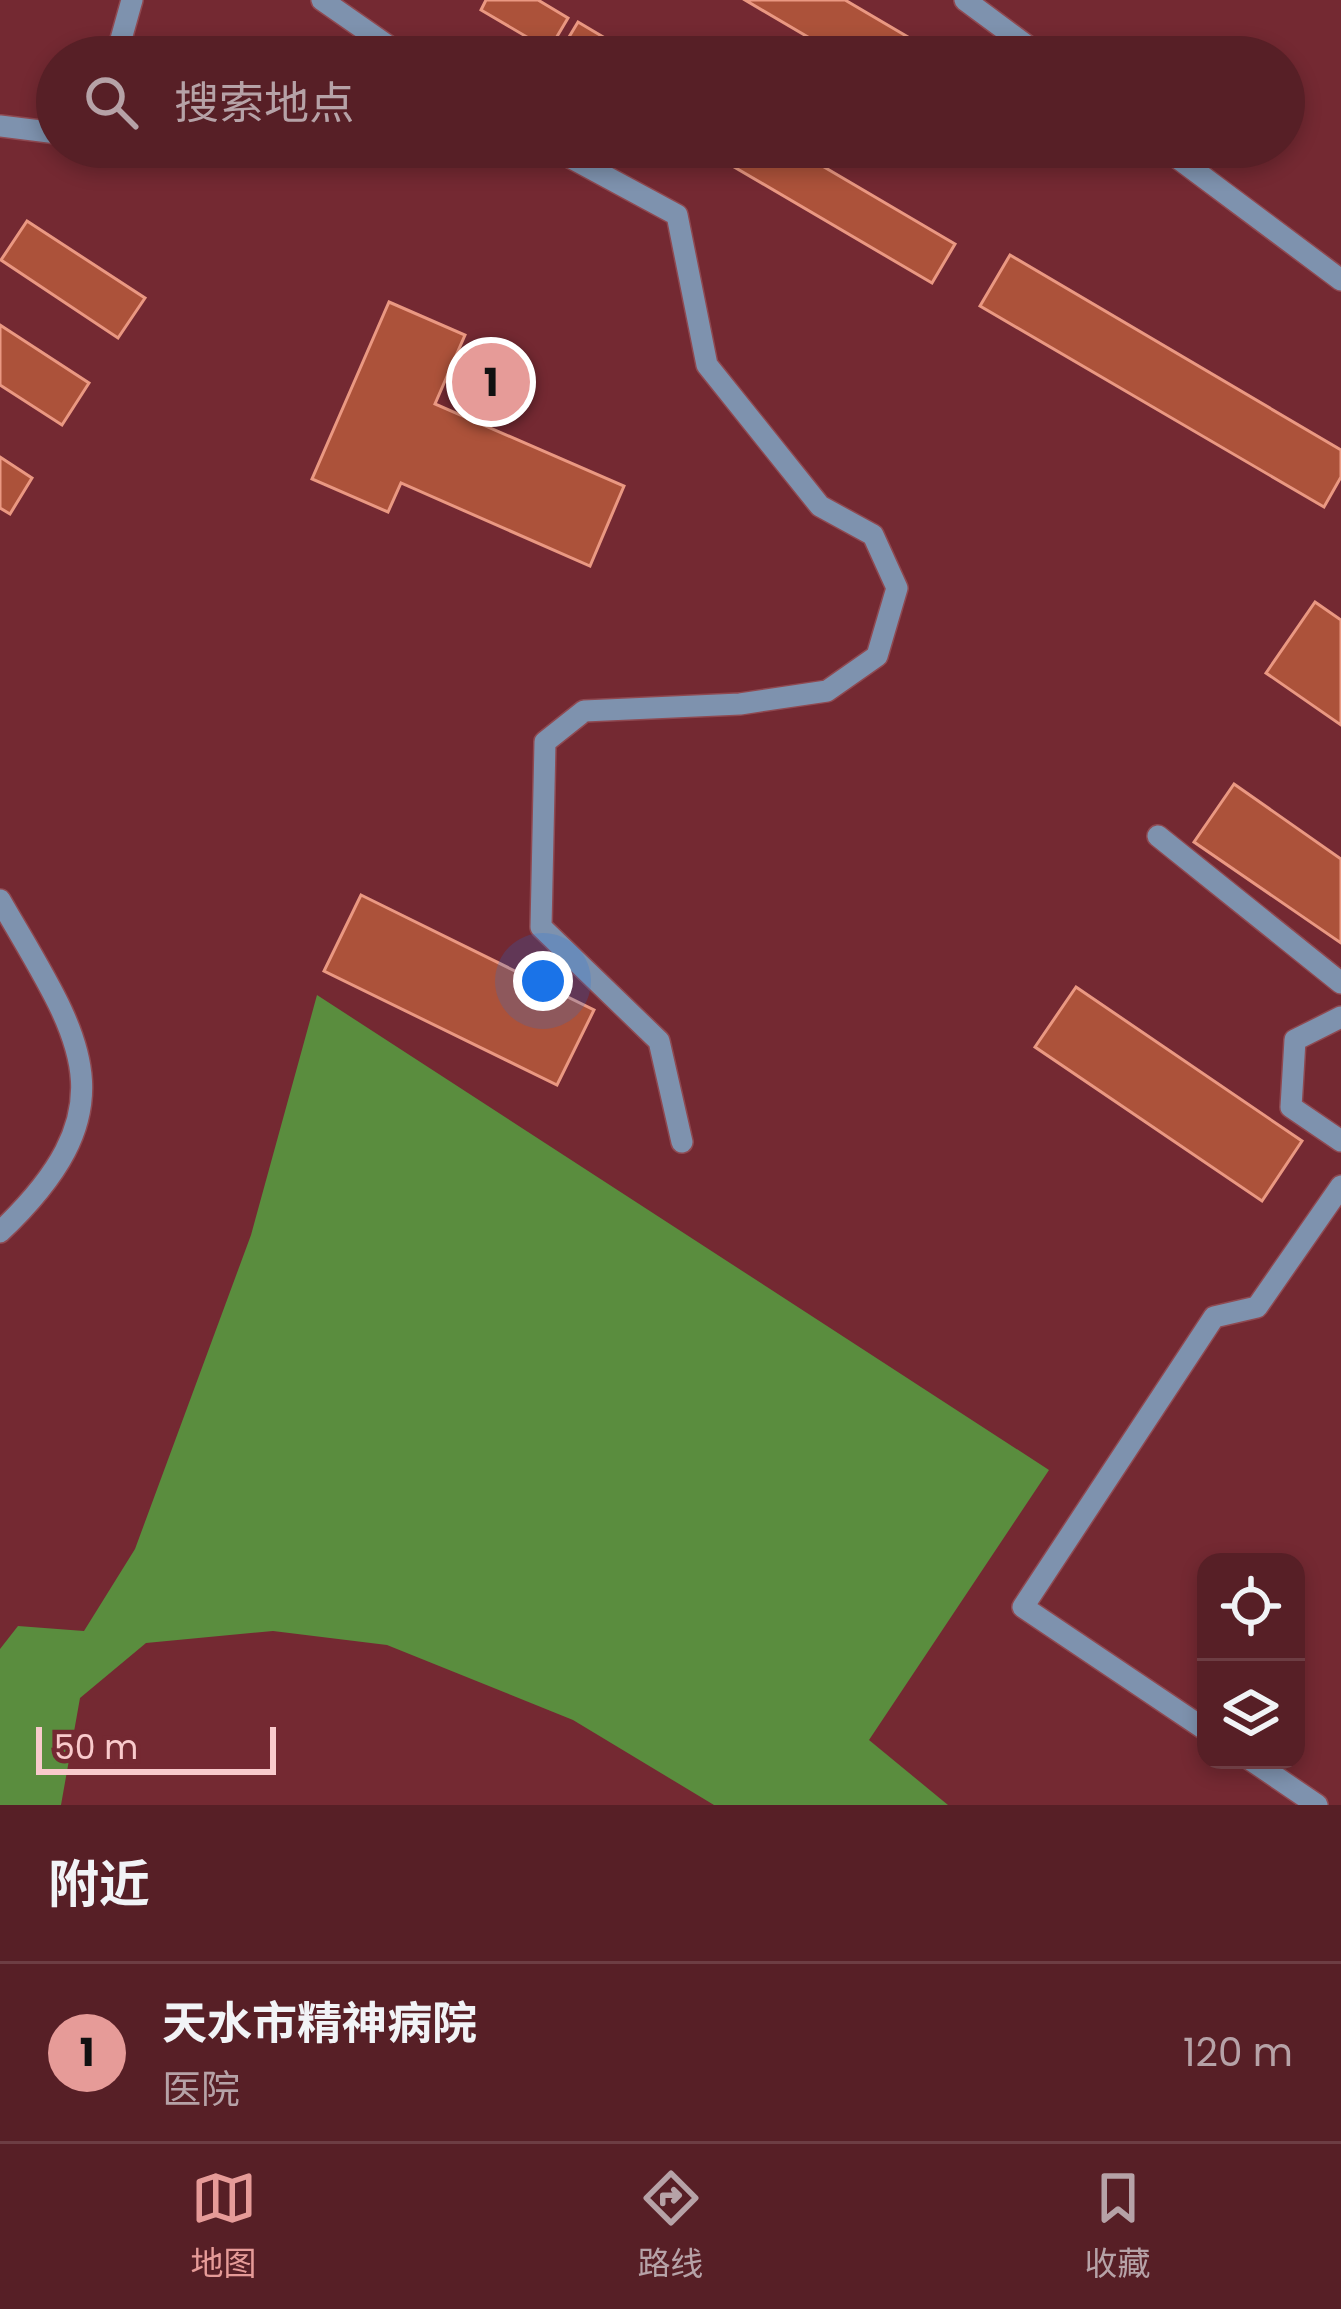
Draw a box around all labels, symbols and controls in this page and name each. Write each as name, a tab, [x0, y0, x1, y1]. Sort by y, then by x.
search box	[36, 36, 1305, 168]
icon: search	[78, 69, 144, 135]
text: 搜索地点	[174, 72, 354, 135]
pin: 1	[452, 337, 530, 427]
your location	[513, 951, 573, 1011]
map controls	[1197, 1553, 1305, 1769]
button: locate	[1197, 1553, 1305, 1661]
button: layers	[1197, 1661, 1305, 1769]
scale bar	[36, 1721, 276, 1774]
text: 50 m	[54, 1724, 138, 1771]
text: 附近	[48, 1848, 150, 1920]
text: 天水市精神病院	[162, 1992, 477, 2055]
text: 1	[80, 2025, 94, 2080]
text: 120 m	[1183, 2025, 1293, 2080]
text: 医院	[162, 2062, 240, 2117]
tab: 地图	[191, 2165, 257, 2289]
tab: 路线	[638, 2165, 704, 2289]
tab: 收藏	[1085, 2165, 1151, 2289]

